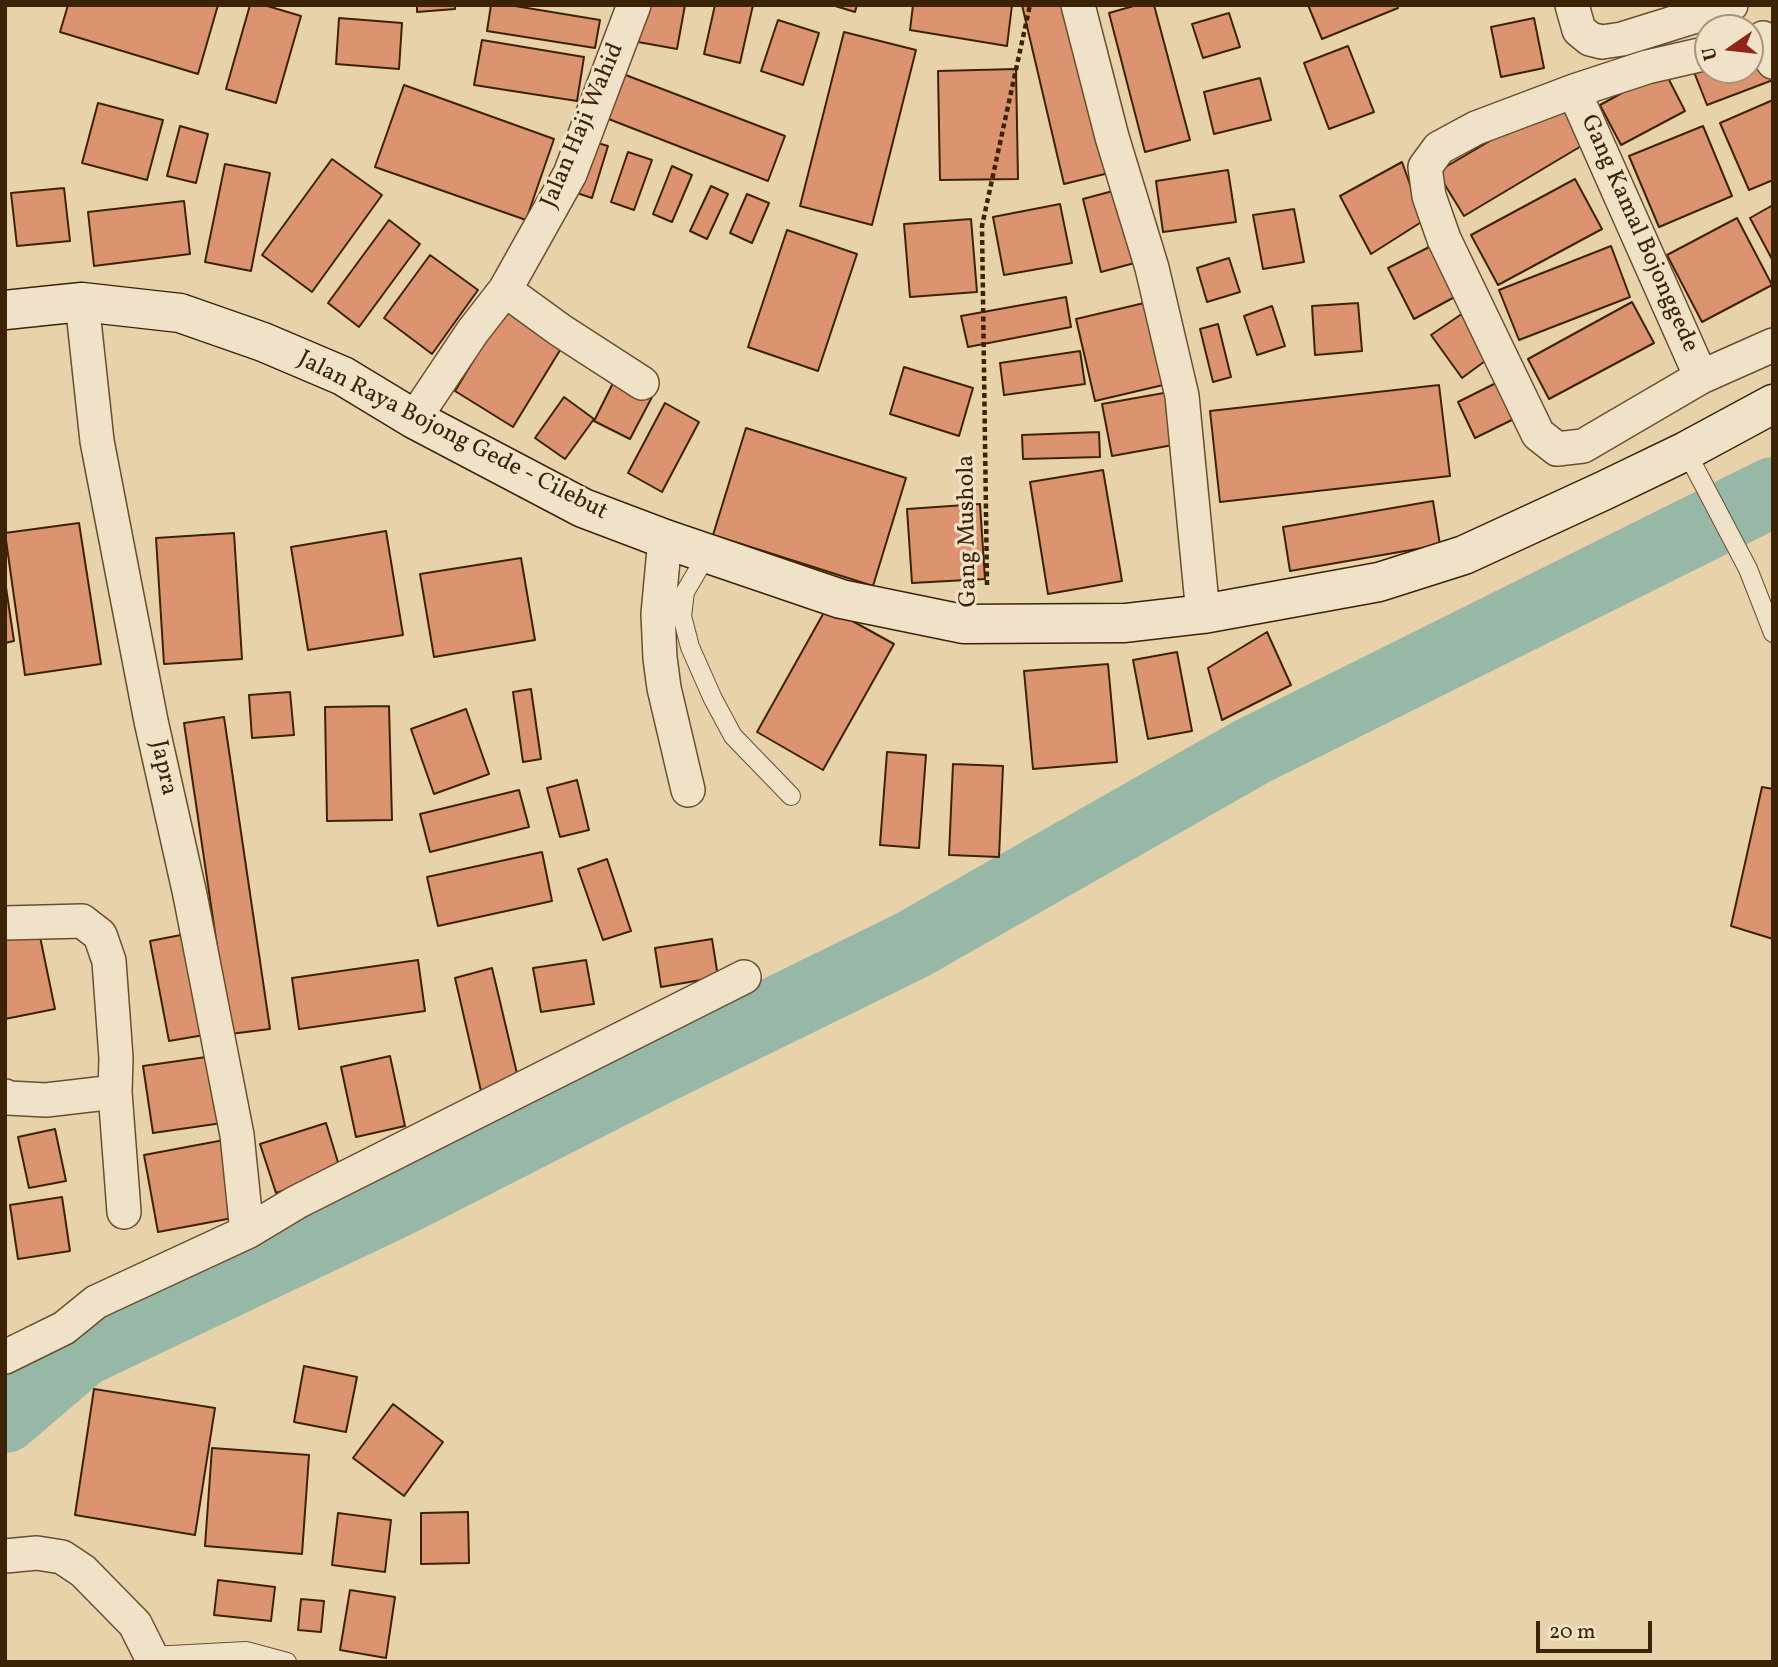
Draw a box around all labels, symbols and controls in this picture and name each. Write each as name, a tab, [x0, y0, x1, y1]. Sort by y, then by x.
north arrow	[1694, 14, 1764, 84]
street label: Jalan Haji Wahid	[536, 39, 632, 213]
text: U	[1696, 44, 1725, 63]
street label: Gang Kamal Bojonggede	[1573, 111, 1703, 357]
street label: Jalan Raya Bojong Gede - Cilebut	[292, 346, 612, 528]
street label: Gang Mushola	[953, 455, 985, 607]
street label: Japra	[142, 738, 182, 798]
scale bar	[1540, 1608, 1656, 1652]
text: 20 m	[1549, 1618, 1595, 1647]

